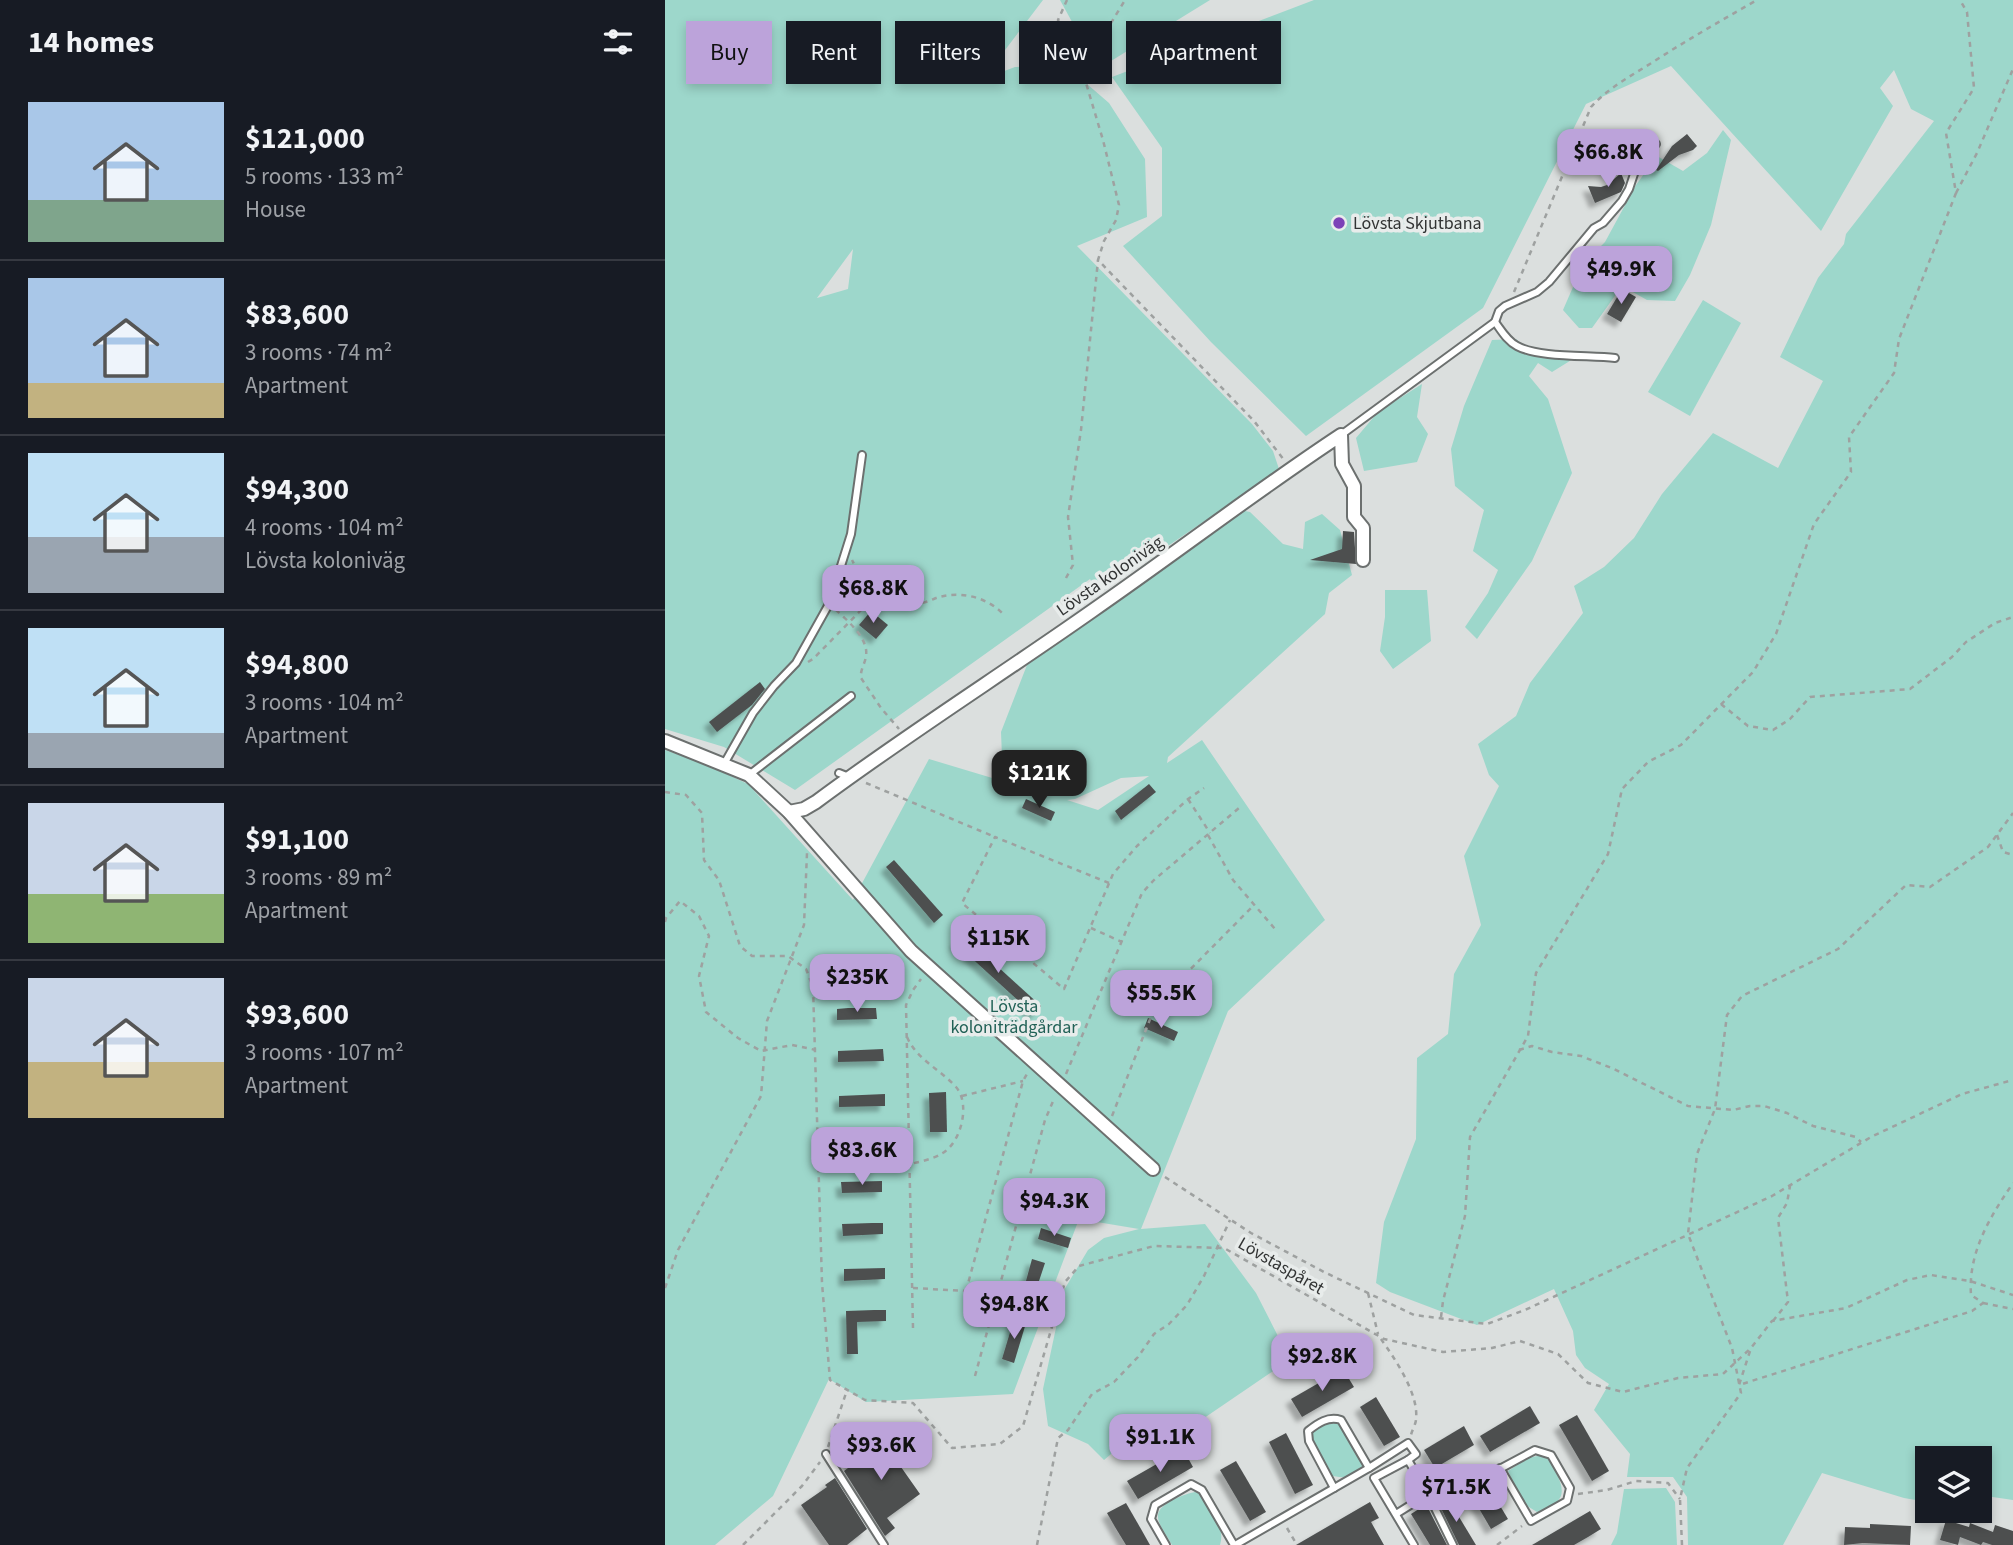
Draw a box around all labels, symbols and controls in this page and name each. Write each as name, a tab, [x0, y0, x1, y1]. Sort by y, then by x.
text: 14 homes	[28, 21, 154, 64]
chip: Buy	[686, 21, 772, 84]
chip: Rent	[786, 21, 881, 84]
chip: Filters	[895, 21, 1005, 84]
chip: New	[1019, 21, 1112, 84]
chip: Apartment	[1126, 21, 1281, 84]
icon: filters	[599, 23, 637, 61]
text: $121,000	[245, 117, 365, 160]
icon: home	[84, 130, 168, 214]
pin: $66.8K	[1551, 130, 1665, 189]
text: $66.8K	[1573, 135, 1643, 168]
text: 5 rooms · 133 m²	[245, 160, 404, 193]
text: House	[245, 193, 306, 226]
place label: Lövsta Skjutbana	[1353, 211, 1482, 236]
marker: Lövsta Skjutbana	[1331, 215, 1347, 231]
pin: $49.9K	[1564, 246, 1678, 306]
text: $49.9K	[1586, 252, 1656, 285]
text: $83,600	[245, 293, 349, 336]
icon: home	[84, 306, 168, 390]
text: 3 rooms · 74 m²	[245, 336, 392, 369]
text: Apartment	[245, 369, 348, 402]
text: $94,300	[245, 468, 349, 511]
icon: home	[84, 481, 168, 565]
text: 4 rooms · 104 m²	[245, 511, 404, 544]
street label: Lövsta koloniväg	[1051, 530, 1169, 622]
text: Lövsta koloniväg	[245, 544, 405, 577]
pin: $68.8K	[816, 566, 930, 625]
text: $68.8K	[838, 571, 908, 604]
text: $94,800	[245, 643, 349, 686]
icon: home	[84, 656, 168, 740]
text: 3 rooms · 104 m²	[245, 686, 404, 719]
text: Apartment	[245, 719, 348, 752]
pin: $121K	[990, 750, 1088, 810]
text: $121K	[1008, 756, 1070, 789]
text: $91,100	[245, 818, 349, 861]
icon: home	[84, 831, 168, 915]
text: 3 rooms · 89 m²	[245, 861, 392, 894]
text: Apartment	[245, 894, 348, 927]
pin: $115K	[949, 916, 1047, 975]
text: $115K	[967, 921, 1029, 954]
pin: $235K	[808, 954, 906, 1014]
text: $235K	[826, 960, 888, 993]
pin: $55.5K	[1104, 970, 1218, 1030]
text: $55.5K	[1126, 976, 1196, 1009]
text: $93,600	[245, 993, 349, 1036]
park label: Lövsta koloniträdgårdar	[950, 994, 1078, 1040]
icon: home	[84, 1006, 168, 1090]
text: 3 rooms · 107 m²	[245, 1036, 404, 1069]
text: Apartment	[245, 1069, 348, 1102]
pin: $83.6K	[805, 1128, 919, 1187]
text: $83.6K	[827, 1133, 897, 1166]
pin: $94.3K	[997, 1178, 1111, 1238]
text: $94.3K	[1019, 1184, 1089, 1217]
street label: Lövstaspåret	[1233, 1231, 1329, 1301]
pin: $94.8K	[957, 1282, 1071, 1341]
text: $94.8K	[979, 1287, 1049, 1320]
pin: $92.8K	[1265, 1334, 1379, 1393]
text: $92.8K	[1287, 1339, 1357, 1372]
pin: $91.1K	[1103, 1414, 1217, 1474]
text: $91.1K	[1125, 1420, 1195, 1453]
pin: $93.6K	[824, 1422, 938, 1482]
text: $93.6K	[846, 1428, 916, 1461]
map controls	[1915, 1446, 1992, 1523]
button: layers	[1915, 1446, 1992, 1523]
pin: $71.5K	[1399, 1464, 1513, 1524]
text: $71.5K	[1421, 1470, 1491, 1503]

